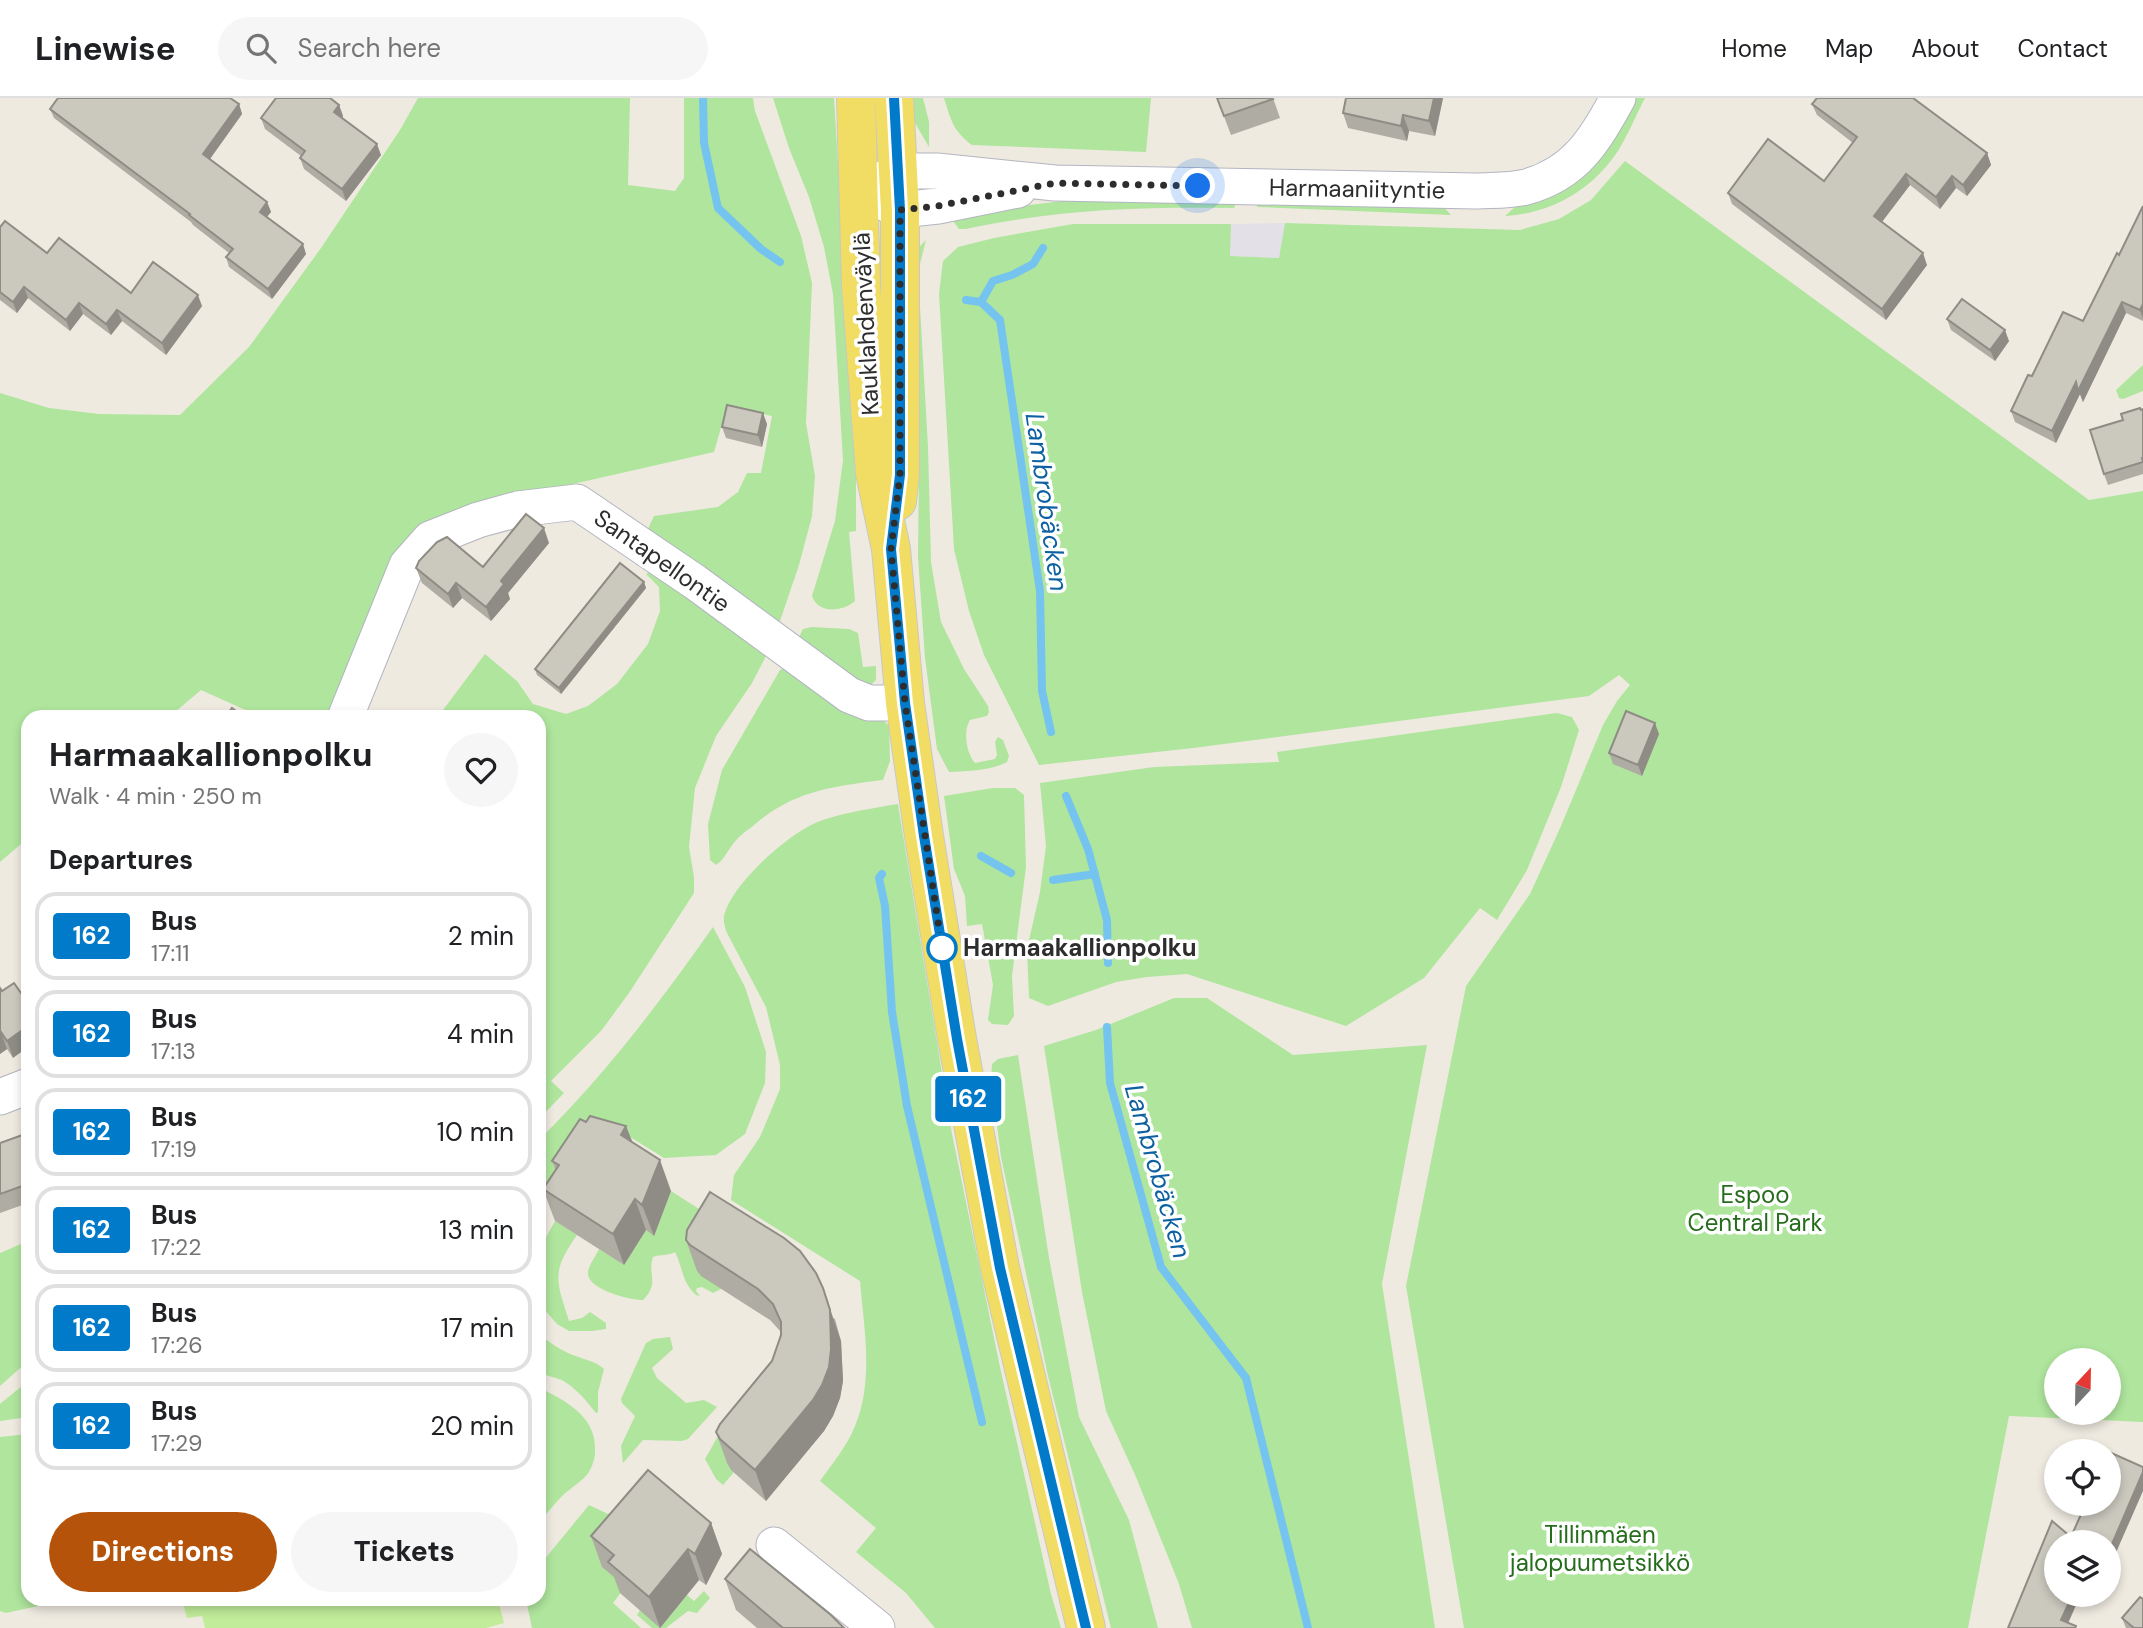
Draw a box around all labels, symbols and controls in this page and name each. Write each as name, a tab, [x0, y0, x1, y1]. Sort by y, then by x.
search box	[218, 17, 708, 80]
text: Linewise	[35, 27, 176, 70]
icon: search	[242, 29, 280, 67]
text: Search here	[298, 31, 441, 65]
text: Home	[1721, 33, 1787, 64]
text: Map	[1825, 33, 1873, 64]
text: About	[1911, 33, 1980, 64]
text: Contact	[2018, 33, 2108, 64]
your location	[1180, 168, 1215, 203]
street label: Harmaaniityntie	[1269, 171, 1445, 206]
street label: Kauklahdenväylä	[845, 232, 886, 416]
water label: Lambrobäcken	[1018, 411, 1076, 593]
street label: Santapellontie	[588, 502, 736, 619]
text: Harmaakallionpolku	[49, 733, 372, 776]
button: heart	[444, 733, 518, 807]
text: Walk · 4 min · 250 m	[49, 781, 262, 811]
text: Departures	[49, 843, 193, 877]
text: Bus	[151, 904, 197, 938]
text: 2 min	[448, 919, 514, 953]
text: 162	[73, 920, 110, 951]
place label: Harmaakallionpolku	[963, 932, 1196, 963]
marker: Harmaakallionpolku	[927, 933, 957, 963]
text: 17:11	[151, 938, 189, 968]
text: Bus	[151, 1002, 197, 1036]
text: 4 min	[447, 1017, 514, 1051]
text: 162	[73, 1018, 110, 1049]
text: 17:13	[151, 1036, 196, 1066]
line badge: 162	[928, 1076, 1008, 1122]
water label: Lambrobäcken	[1117, 1080, 1199, 1262]
text: 162	[949, 1083, 987, 1114]
text: Bus	[151, 1100, 197, 1134]
text: 10 min	[437, 1115, 514, 1149]
text: 162	[73, 1116, 110, 1147]
text: 17:19	[151, 1134, 197, 1164]
park label: Espoo Central Park	[1687, 1179, 1823, 1238]
text: Bus	[151, 1198, 197, 1232]
text: 13 min	[439, 1213, 514, 1247]
text: 162	[73, 1214, 110, 1245]
text: 17:22	[151, 1232, 202, 1262]
text: Bus	[151, 1296, 197, 1330]
text: 17 min	[441, 1311, 514, 1345]
text: 162	[73, 1312, 110, 1343]
text: 17:26	[151, 1330, 203, 1360]
north arrow	[2044, 1348, 2121, 1424]
map controls	[2044, 1348, 2121, 1607]
text: Bus	[151, 1394, 197, 1428]
text: 20 min	[430, 1409, 514, 1443]
text: 162	[73, 1410, 110, 1441]
text: 17:29	[151, 1428, 203, 1458]
button: locate	[2044, 1439, 2121, 1516]
button: Directions	[49, 1512, 277, 1592]
button: Tickets	[291, 1512, 518, 1592]
park label: Tillinmäen jalopuumetsikkö	[1509, 1519, 1690, 1578]
button: layers	[2044, 1530, 2121, 1607]

